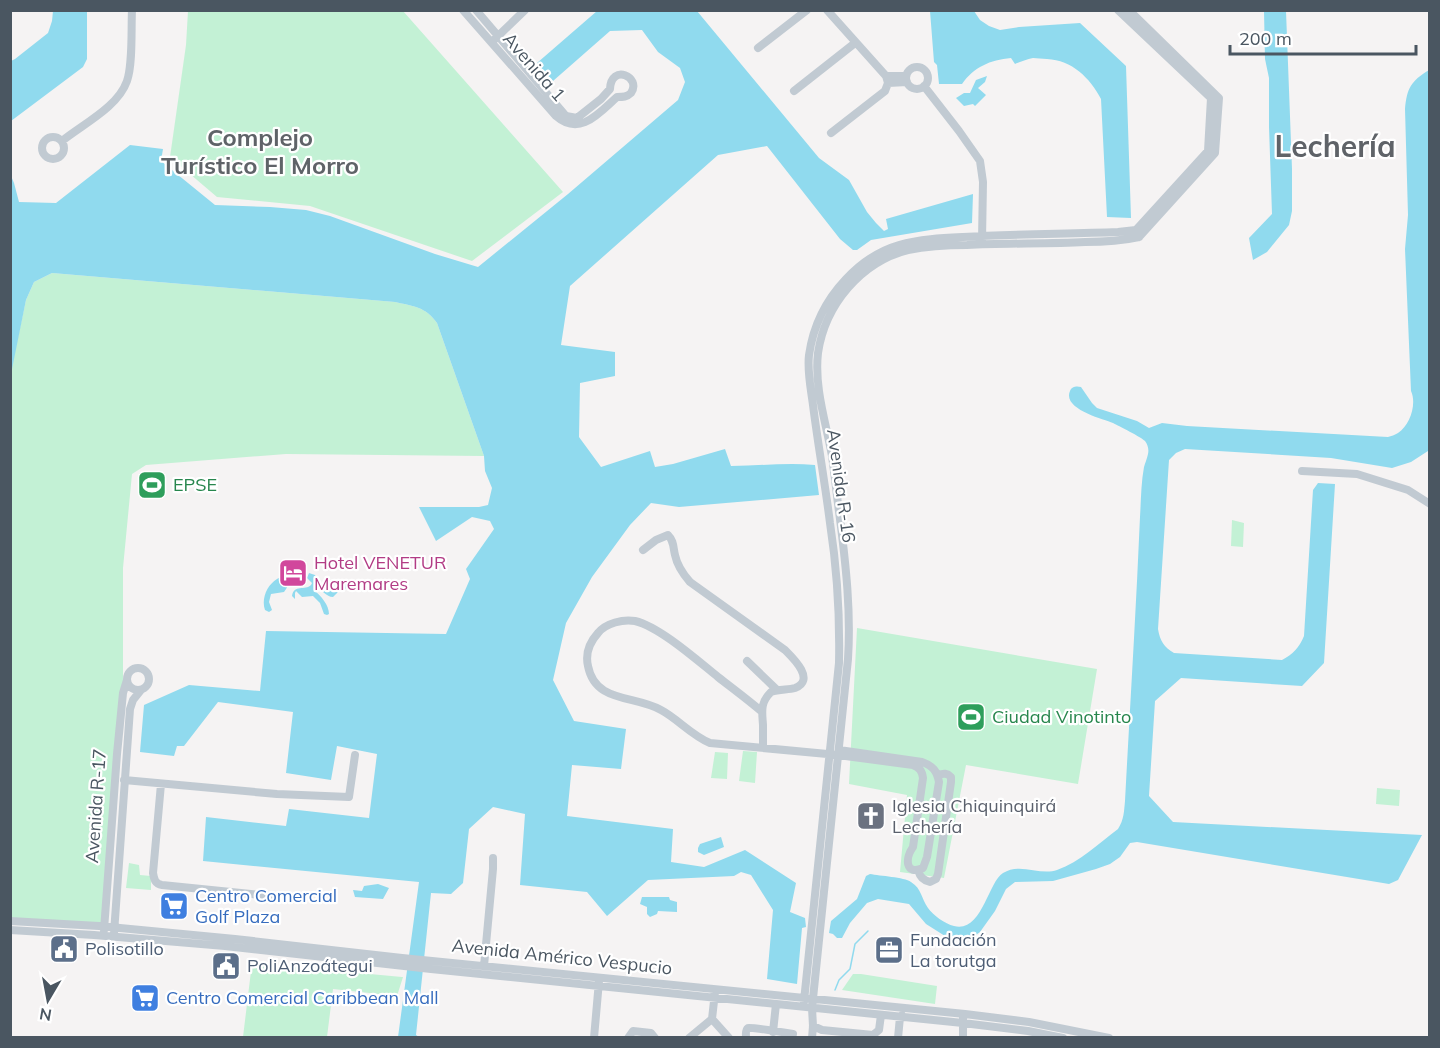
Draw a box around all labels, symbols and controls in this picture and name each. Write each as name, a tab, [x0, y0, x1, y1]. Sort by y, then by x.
scale bar	[1230, 18, 1416, 56]
street label: Avenida 1	[498, 27, 571, 106]
text: 200 m	[1239, 27, 1292, 50]
district label: Complejo Turístico El Morro	[161, 122, 359, 180]
district label: Lechería	[1275, 127, 1395, 165]
street label: Avenida R-16	[822, 428, 861, 544]
sports icon: EPSE	[136, 469, 168, 501]
place label: EPSE	[173, 473, 217, 496]
place label: Hotel VENETUR Maremares	[314, 551, 446, 595]
hotel icon: Hotel VENETUR Maremares	[277, 557, 309, 589]
sports icon: Ciudad Vinotinto	[955, 701, 987, 733]
place label: Ciudad Vinotinto	[992, 705, 1131, 728]
street label: Avenida R-17	[80, 748, 111, 864]
place label: Iglesia Chiquinquirá Lechería	[892, 794, 1056, 838]
church icon: Iglesia Chiquinquirá Lechería	[855, 800, 887, 832]
place label: Centro Comercial Golf Plaza	[195, 884, 337, 928]
supermarket icon: Centro Comercial Golf Plaza	[158, 890, 190, 922]
place label: Fundación La torutga	[910, 928, 997, 972]
public building icon: Polisotillo	[48, 933, 80, 965]
street label: Avenida Américo Vespucio	[451, 933, 673, 980]
office icon: Fundación La torutga	[873, 934, 905, 966]
place label: Polisotillo	[85, 937, 164, 960]
public building icon: PoliAnzoátegui	[210, 950, 242, 982]
place label: PoliAnzoátegui	[247, 954, 373, 977]
north arrow	[18, 970, 78, 1030]
supermarket icon: Centro Comercial Caribbean Mall	[129, 982, 161, 1014]
place label: Centro Comercial Caribbean Mall	[166, 986, 439, 1009]
text: N	[38, 1004, 53, 1026]

